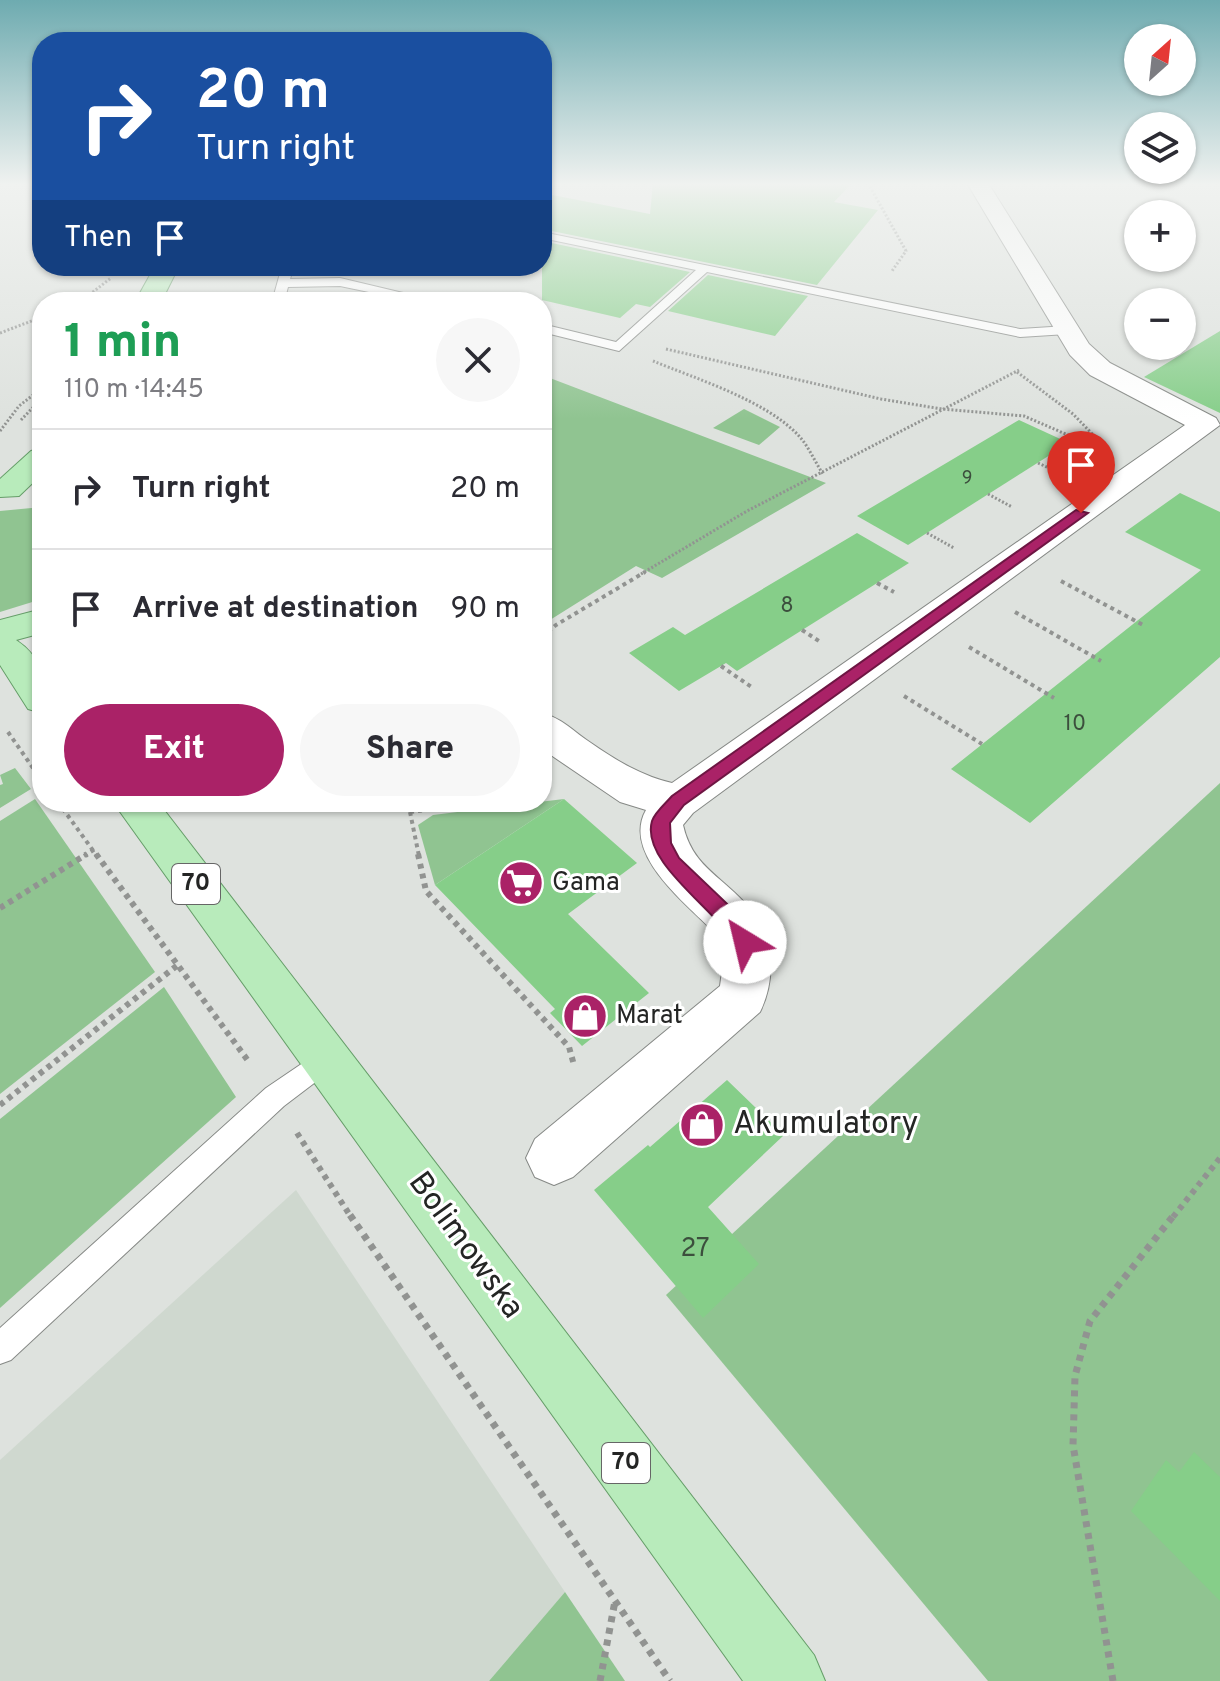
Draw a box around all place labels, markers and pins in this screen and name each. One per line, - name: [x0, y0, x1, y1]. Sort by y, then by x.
- pin: [1047, 431, 1115, 513]
- supermarket icon: Gama: [497, 859, 545, 907]
- place label: Gama: [552, 867, 620, 900]
- shop icon: Marat: [561, 992, 609, 1040]
- place label: Marat: [616, 1000, 683, 1033]
- shop icon: Akumulatory: [678, 1101, 726, 1149]
- place label: Akumulatory: [733, 1105, 918, 1145]

